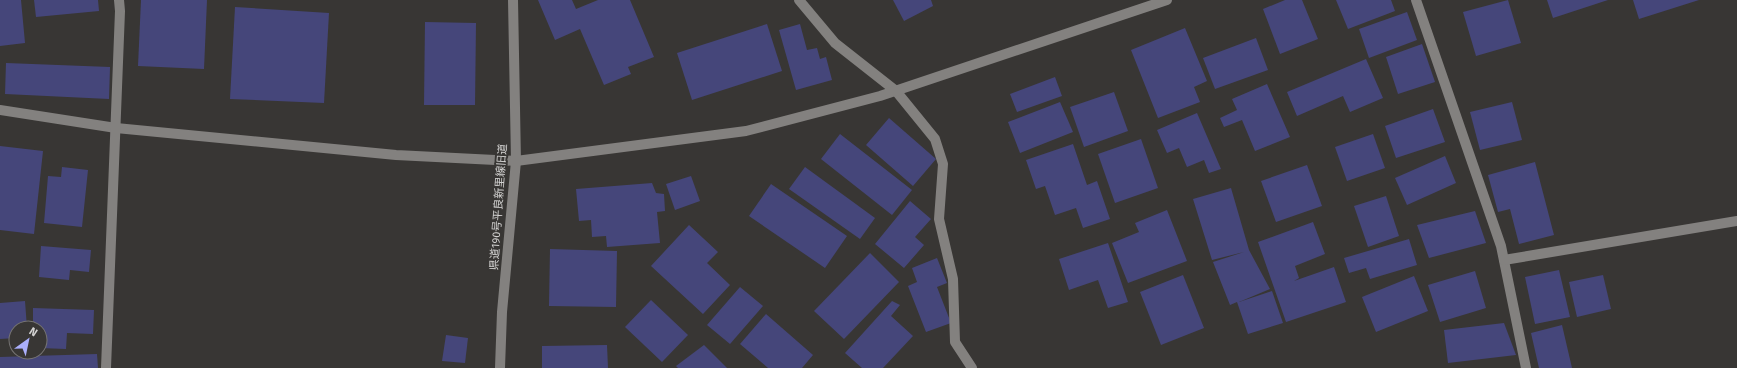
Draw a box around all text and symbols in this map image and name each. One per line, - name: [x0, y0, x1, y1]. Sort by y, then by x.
- street label: 県道190号平良新里線旧道: [488, 143, 509, 271]
- north arrow: [8, 320, 48, 360]
- text: N: [27, 325, 40, 339]

